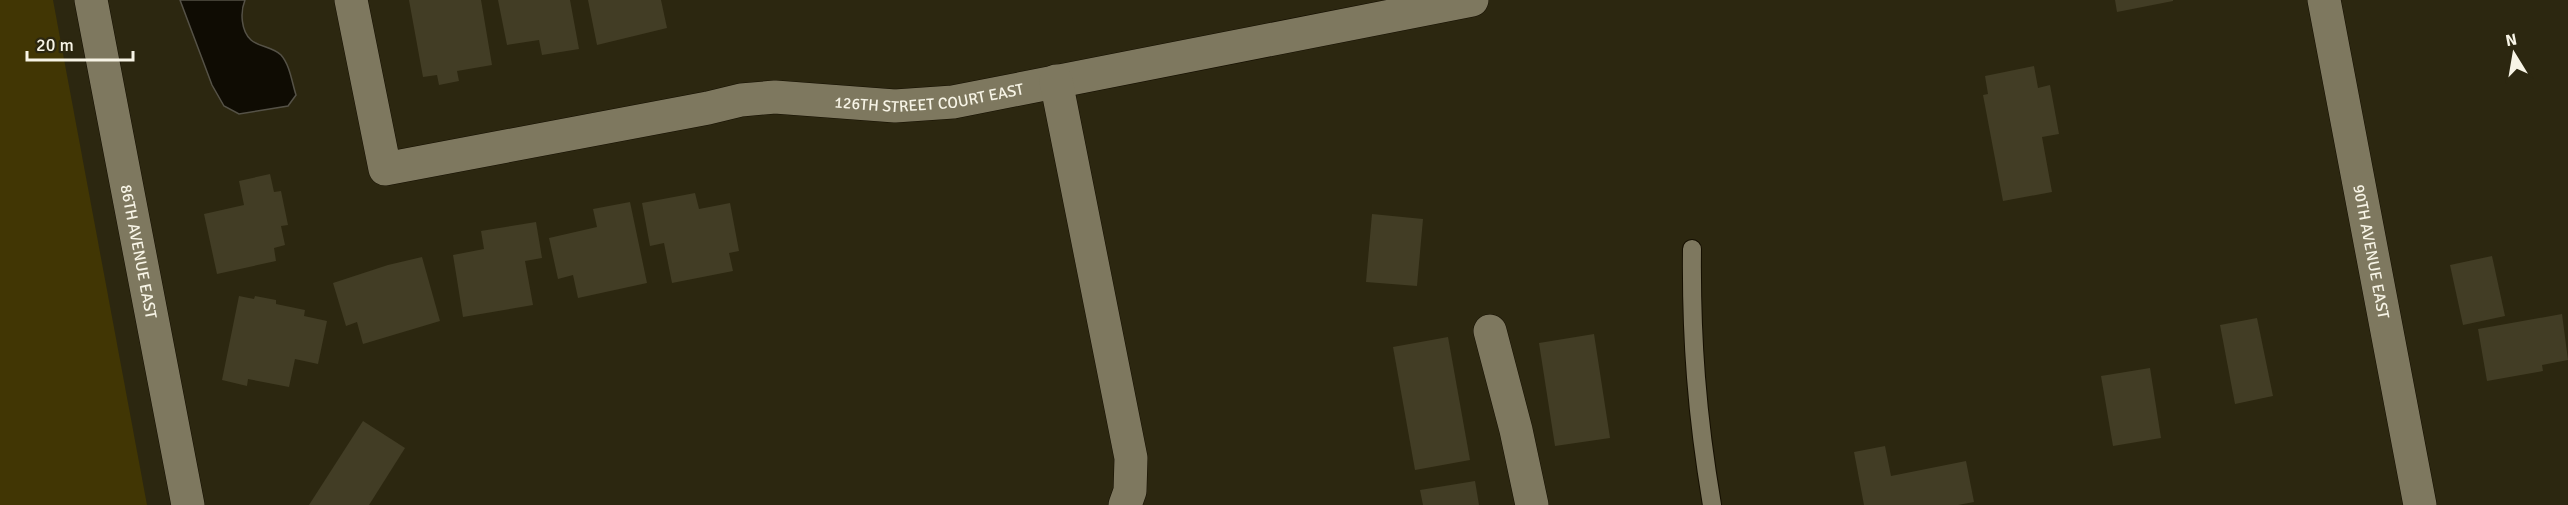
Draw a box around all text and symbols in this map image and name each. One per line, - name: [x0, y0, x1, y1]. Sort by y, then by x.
- scale bar: [27, 24, 134, 62]
- north arrow: [2484, 24, 2544, 84]
- text: N: [2504, 29, 2519, 51]
- text: 20 m: [36, 34, 74, 56]
- street label: 126TH STREET COURT EAST: [834, 79, 1025, 117]
- street label: 86TH AVENUE EAST: [116, 183, 161, 320]
- street label: 90TH AVENUE EAST: [2348, 183, 2393, 321]

